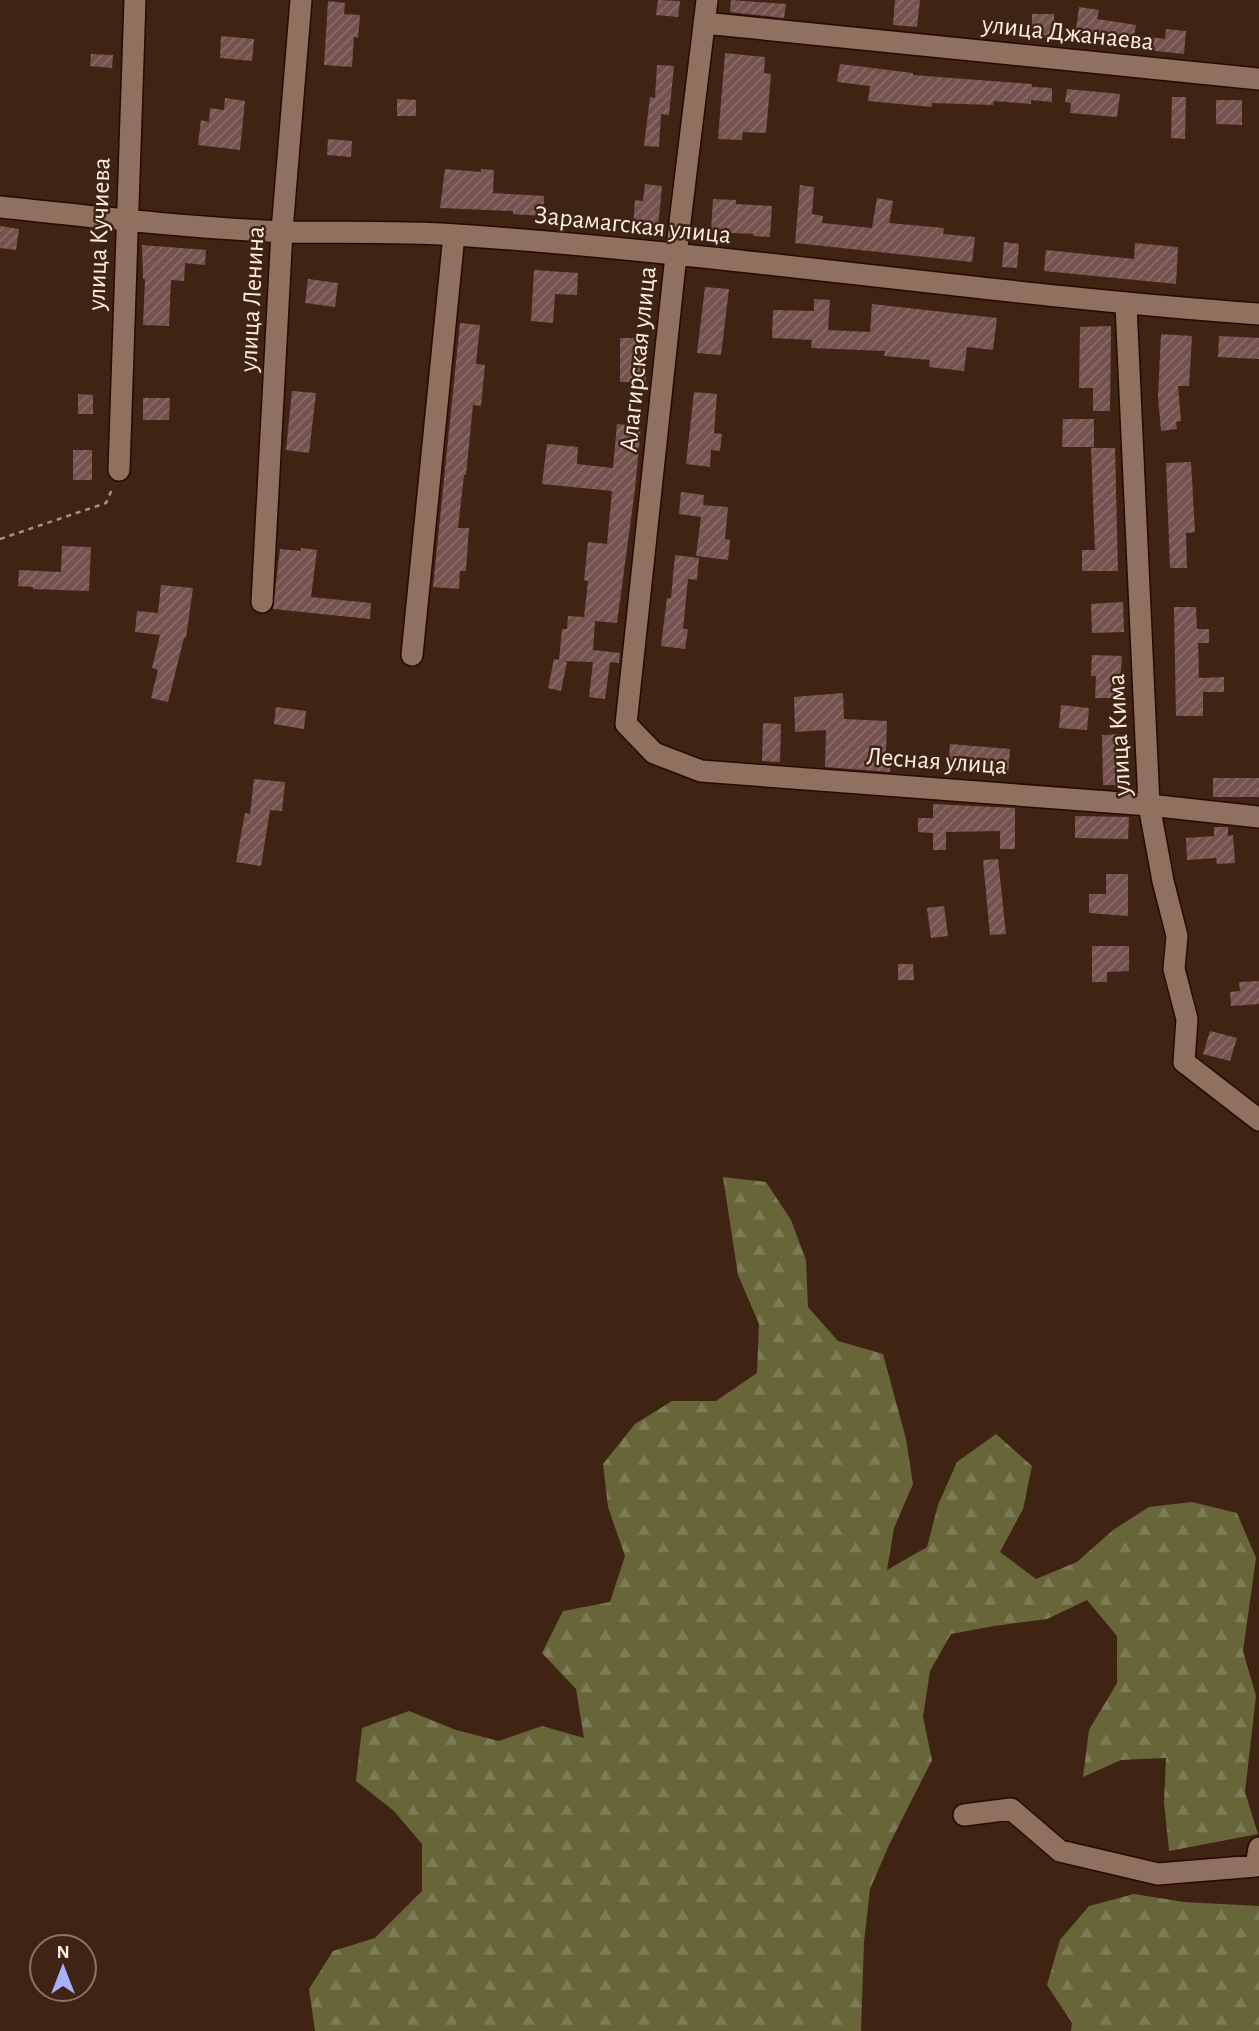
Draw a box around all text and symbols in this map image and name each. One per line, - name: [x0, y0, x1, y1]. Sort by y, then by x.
- street label: улица Джанаева: [980, 11, 1155, 55]
- street label: улица Кучиева: [83, 157, 115, 312]
- street label: Зарамагская улица: [533, 202, 733, 248]
- street label: улица Ленина: [235, 225, 269, 374]
- street label: Алагирская улица: [615, 265, 661, 453]
- street label: улица Кима: [1103, 673, 1135, 798]
- street label: Лесная улица: [866, 743, 1008, 779]
- north arrow: [28, 1933, 98, 2003]
- text: N: [56, 1943, 70, 1962]

